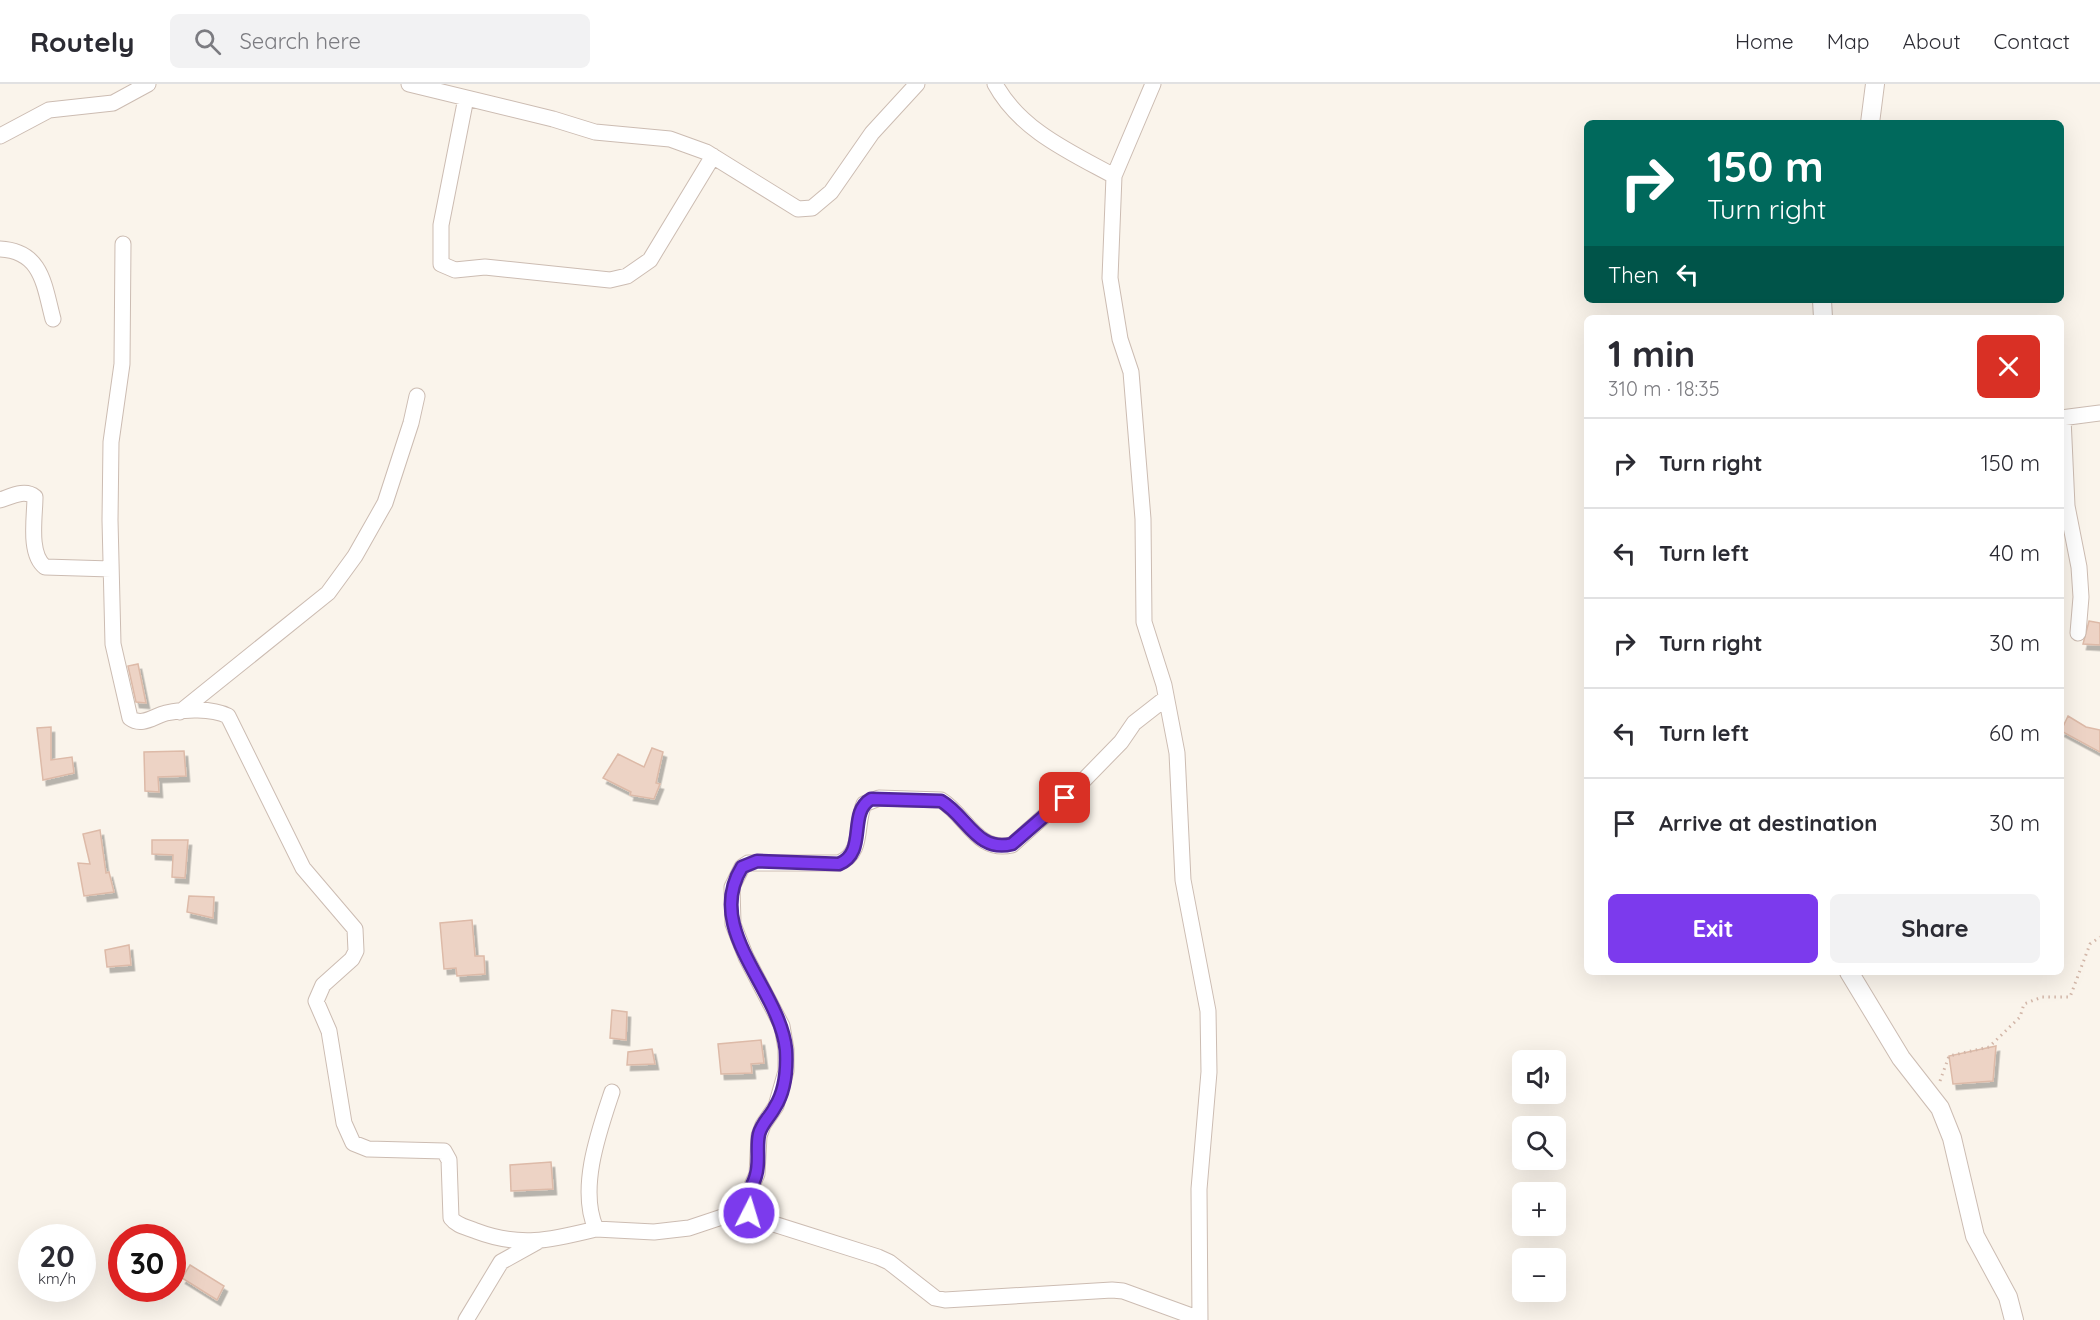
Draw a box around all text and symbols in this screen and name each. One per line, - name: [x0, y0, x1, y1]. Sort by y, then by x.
- search box: [170, 14, 590, 68]
- text: Routely: [30, 24, 134, 59]
- icon: search: [191, 25, 224, 58]
- text: Search here: [239, 27, 361, 55]
- text: Home: [1735, 28, 1794, 54]
- text: Map: [1827, 28, 1870, 54]
- text: About: [1903, 28, 1961, 54]
- text: Contact: [1994, 28, 2070, 54]
- text: 150 m: [1707, 140, 1824, 193]
- icon: right: [1608, 144, 1686, 222]
- text: Turn right: [1707, 192, 1826, 226]
- icon: left: [1671, 258, 1704, 291]
- text: Then: [1608, 261, 1659, 289]
- text: 1 min: [1608, 331, 1695, 376]
- button: close: [1977, 335, 2040, 398]
- text: 310 m · 18:35: [1608, 376, 1720, 401]
- icon: right: [1608, 447, 1641, 480]
- text: Turn right: [1659, 449, 1763, 477]
- text: 150 m: [1981, 449, 2040, 477]
- icon: left: [1608, 537, 1641, 570]
- text: Turn left: [1659, 539, 1749, 567]
- text: 40 m: [1989, 539, 2040, 567]
- icon: right: [1608, 627, 1641, 660]
- text: Turn right: [1659, 629, 1763, 657]
- text: 30 m: [1989, 629, 2040, 657]
- icon: left: [1608, 717, 1641, 750]
- text: Turn left: [1659, 719, 1749, 747]
- text: 60 m: [1989, 719, 2040, 747]
- pin: [1039, 772, 1090, 823]
- icon: arrive: [1048, 781, 1081, 814]
- icon: arrive: [1608, 807, 1641, 840]
- text: Arrive at destination: [1659, 809, 1877, 837]
- text: 30 m: [1989, 809, 2040, 837]
- button: Exit: [1608, 894, 1818, 963]
- button: Share: [1830, 894, 2040, 963]
- map controls: [1512, 1050, 1566, 1302]
- button: sound: [1512, 1050, 1566, 1104]
- button: search: [1512, 1116, 1566, 1170]
- position arrow: [717, 1181, 781, 1245]
- button: +: [1512, 1182, 1566, 1236]
- speed limit sign: 30: [108, 1224, 186, 1302]
- text: 20: [39, 1237, 75, 1275]
- button: −: [1512, 1248, 1566, 1302]
- text: km/h: [38, 1269, 76, 1288]

